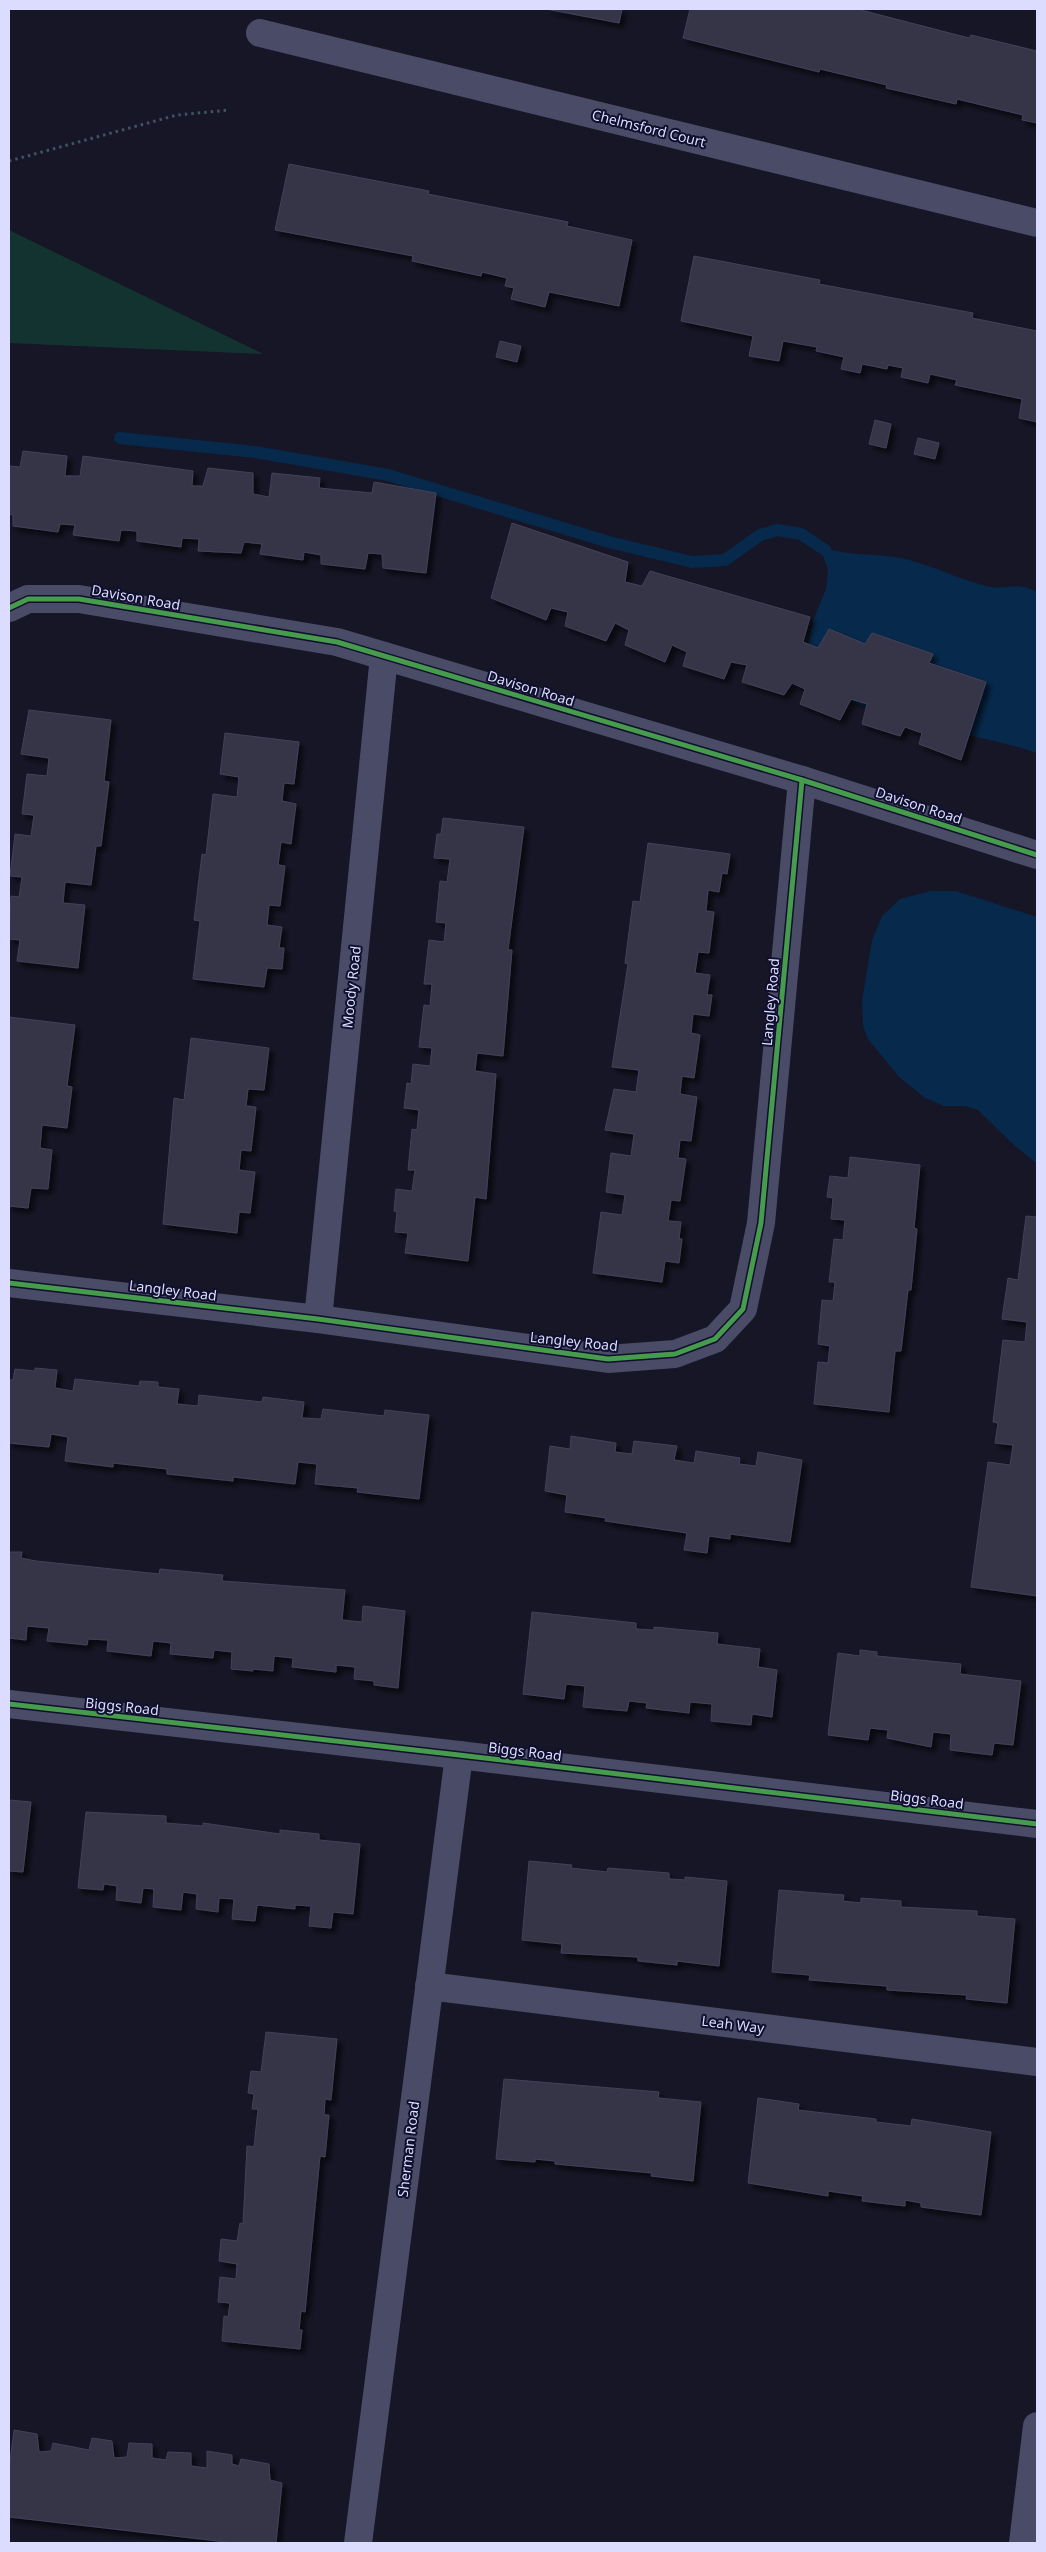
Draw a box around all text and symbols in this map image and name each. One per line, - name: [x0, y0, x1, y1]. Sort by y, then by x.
- street label: Chelmsford Court: [590, 105, 708, 151]
- street label: Davison Road: [90, 580, 182, 614]
- street label: Davison Road: [485, 666, 577, 710]
- street label: Davison Road: [873, 782, 965, 828]
- street label: Moody Road: [337, 945, 365, 1029]
- street label: Langley Road: [757, 957, 783, 1047]
- street label: Langley Road: [128, 1275, 218, 1305]
- street label: Langley Road: [529, 1327, 619, 1355]
- street label: Biggs Road: [84, 1693, 160, 1719]
- street label: Biggs Road: [487, 1737, 563, 1765]
- street label: Biggs Road: [889, 1785, 965, 1813]
- street label: Leah Way: [701, 2011, 766, 2037]
- street label: Sherman Road: [393, 2100, 423, 2198]

